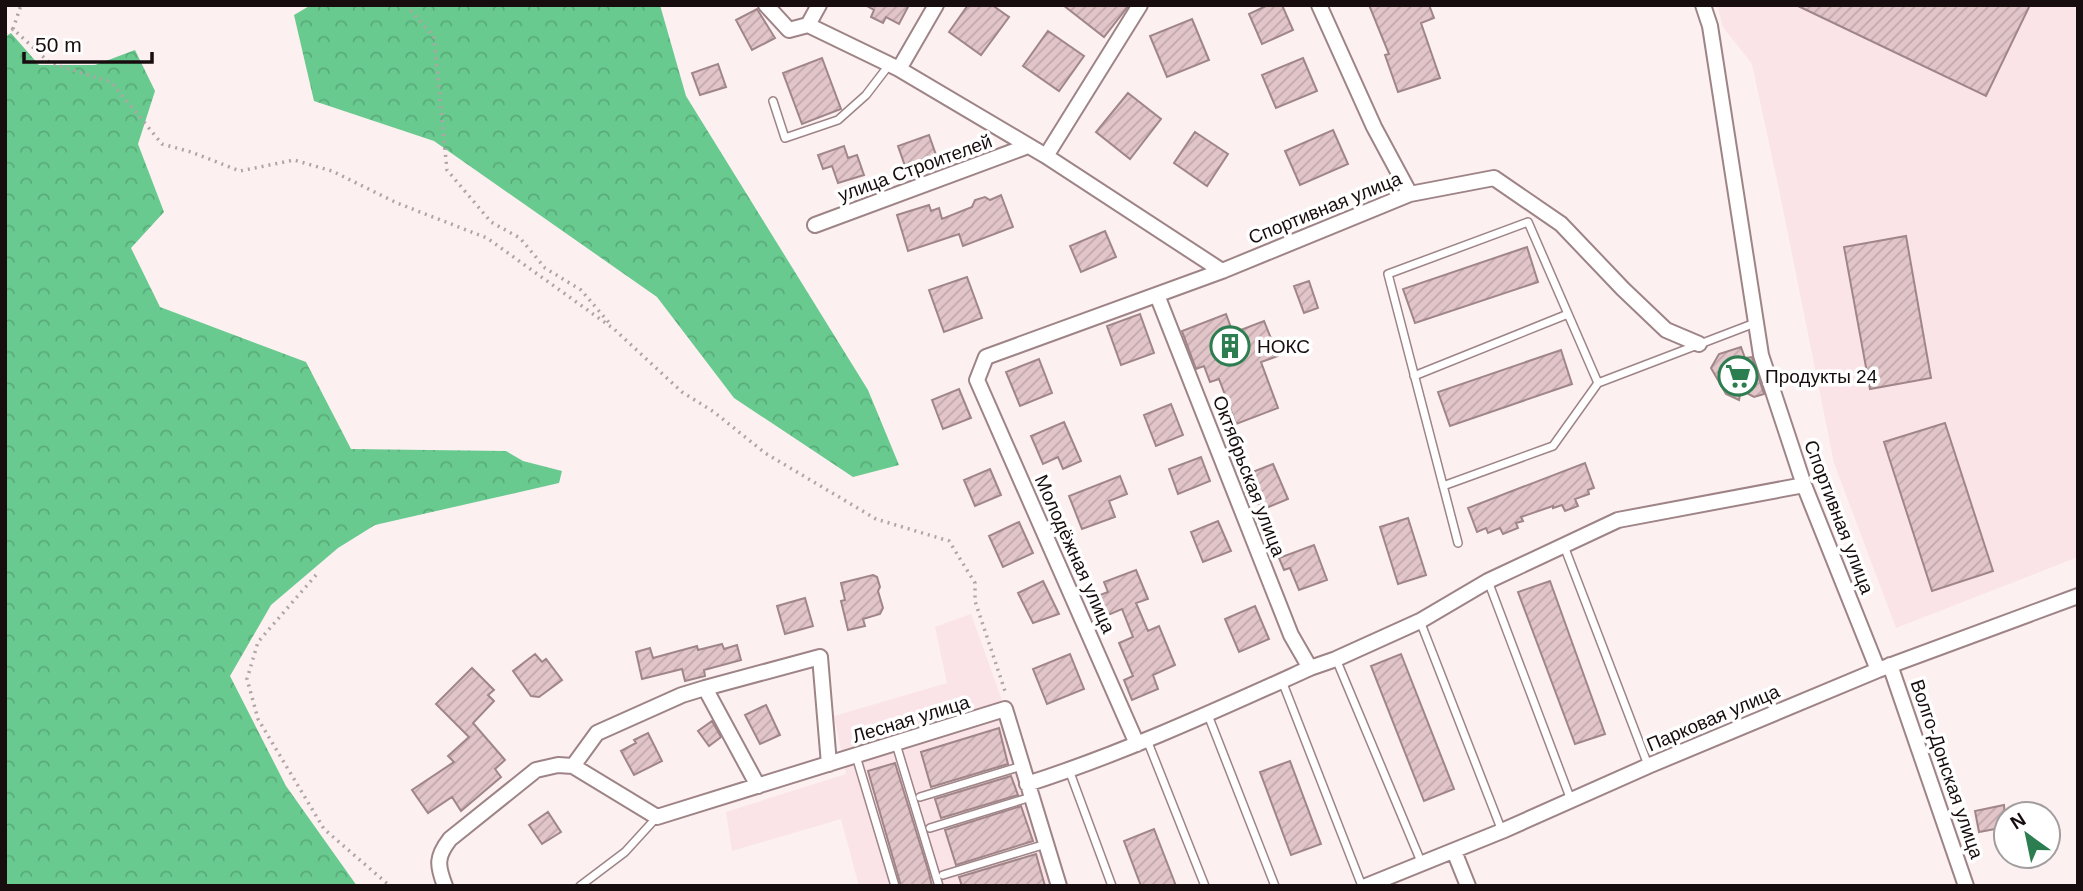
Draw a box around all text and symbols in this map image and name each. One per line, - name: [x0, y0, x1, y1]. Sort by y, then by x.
- scale bar: [24, 21, 152, 65]
- text: 50 m: [35, 33, 82, 56]
- street label: улица Строителей: [835, 130, 995, 206]
- street label: Спортивная улица: [1246, 168, 1405, 248]
- building icon: НОКС: [1209, 325, 1251, 367]
- place label: НОКС: [1257, 336, 1310, 357]
- supermarket icon: Продукты 24: [1717, 355, 1759, 397]
- place label: Продукты 24: [1765, 366, 1878, 387]
- street label: Октябрьская улица: [1209, 393, 1289, 560]
- street label: Спортивная улица: [1800, 437, 1878, 597]
- street label: Молодёжная улица: [1031, 472, 1120, 637]
- street label: Волго-Донская улица: [1906, 677, 1988, 862]
- street label: Парковая улица: [1643, 680, 1783, 755]
- street label: Лесная улица: [850, 691, 973, 747]
- north arrow: [1992, 800, 2062, 870]
- text: N: [2007, 809, 2029, 834]

